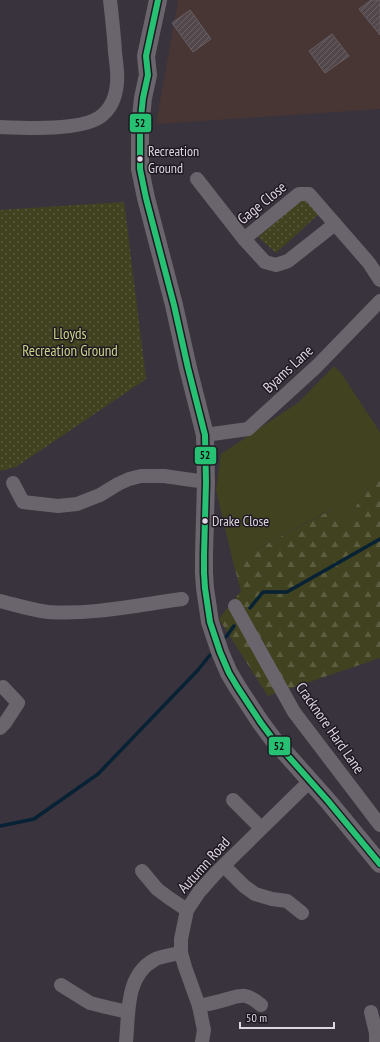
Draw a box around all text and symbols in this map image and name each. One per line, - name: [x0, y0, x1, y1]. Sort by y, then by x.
- line badge: 52: [129, 113, 152, 133]
- text: 52: [135, 116, 145, 130]
- place label: Recreation Ground: [148, 142, 199, 177]
- marker: Recreation Ground: [135, 154, 145, 164]
- street label: Gage Close: [233, 177, 290, 228]
- park label: Lloyds Recreation Ground: [22, 324, 118, 360]
- street label: Byams Lane: [259, 341, 317, 397]
- line badge: 52: [194, 446, 217, 465]
- text: 52: [200, 448, 210, 462]
- place label: Drake Close: [212, 512, 269, 530]
- marker: Drake Close: [200, 516, 210, 526]
- street label: Cracknore Hard Lane: [292, 678, 369, 777]
- line badge: 52: [268, 736, 291, 756]
- text: 52: [274, 739, 284, 753]
- street label: Autumn Road: [173, 833, 234, 897]
- scale bar: [240, 1004, 334, 1030]
- text: 50 m: [246, 1010, 267, 1025]

